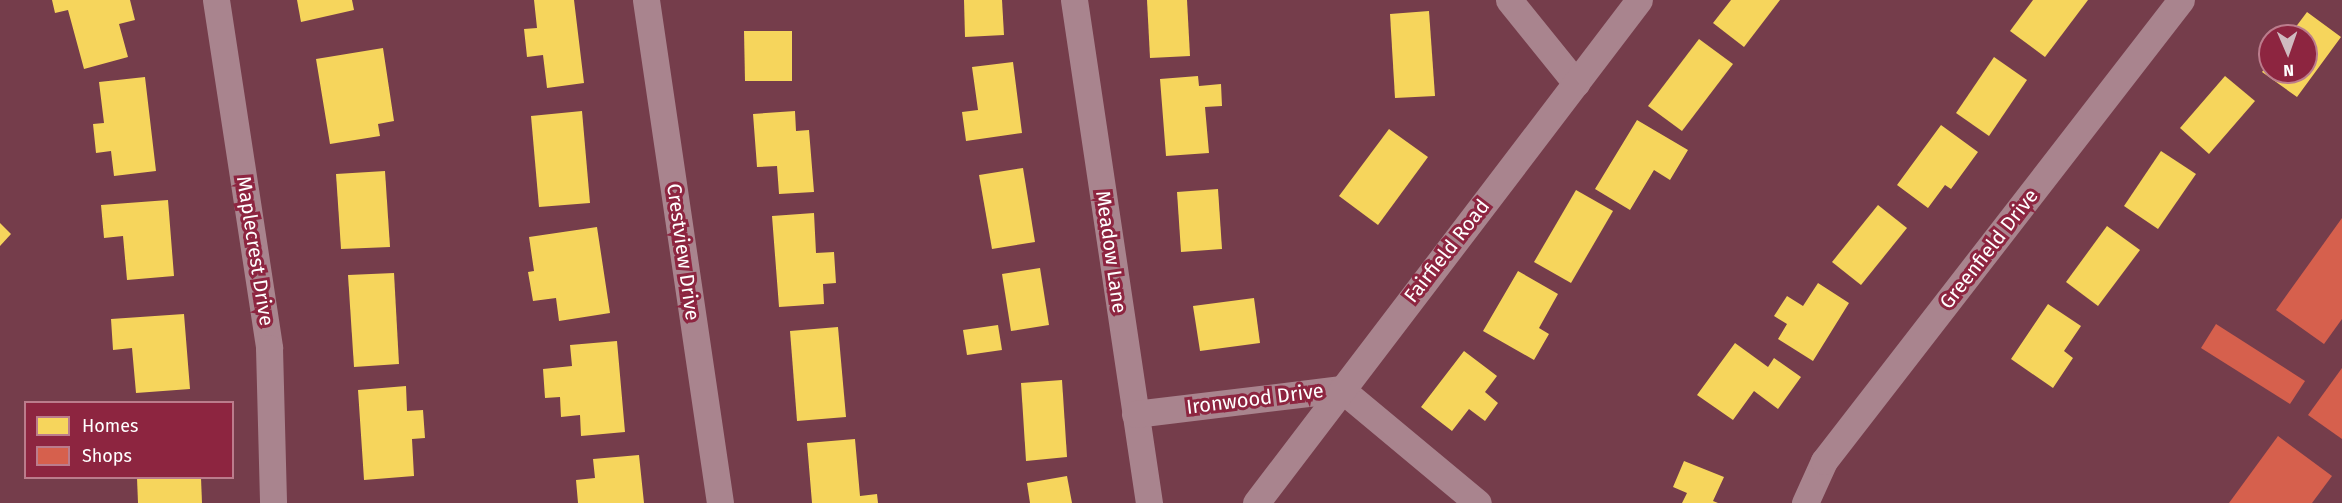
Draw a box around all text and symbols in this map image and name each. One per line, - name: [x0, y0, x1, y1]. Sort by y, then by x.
- north arrow: [2258, 24, 2318, 84]
- text: N: [2283, 61, 2294, 80]
- street label: Maplecrest Drive: [231, 174, 279, 328]
- street label: Crestview Drive: [661, 182, 705, 322]
- street label: Greenfield Drive: [1935, 184, 2043, 314]
- street label: Meadow Lane: [1091, 189, 1131, 315]
- street label: Fairfield Road: [1399, 195, 1495, 307]
- street label: Ironwood Drive: [1185, 379, 1325, 419]
- legend: [24, 401, 234, 479]
- text: Homes: [82, 415, 138, 437]
- text: Shops: [82, 445, 132, 467]

